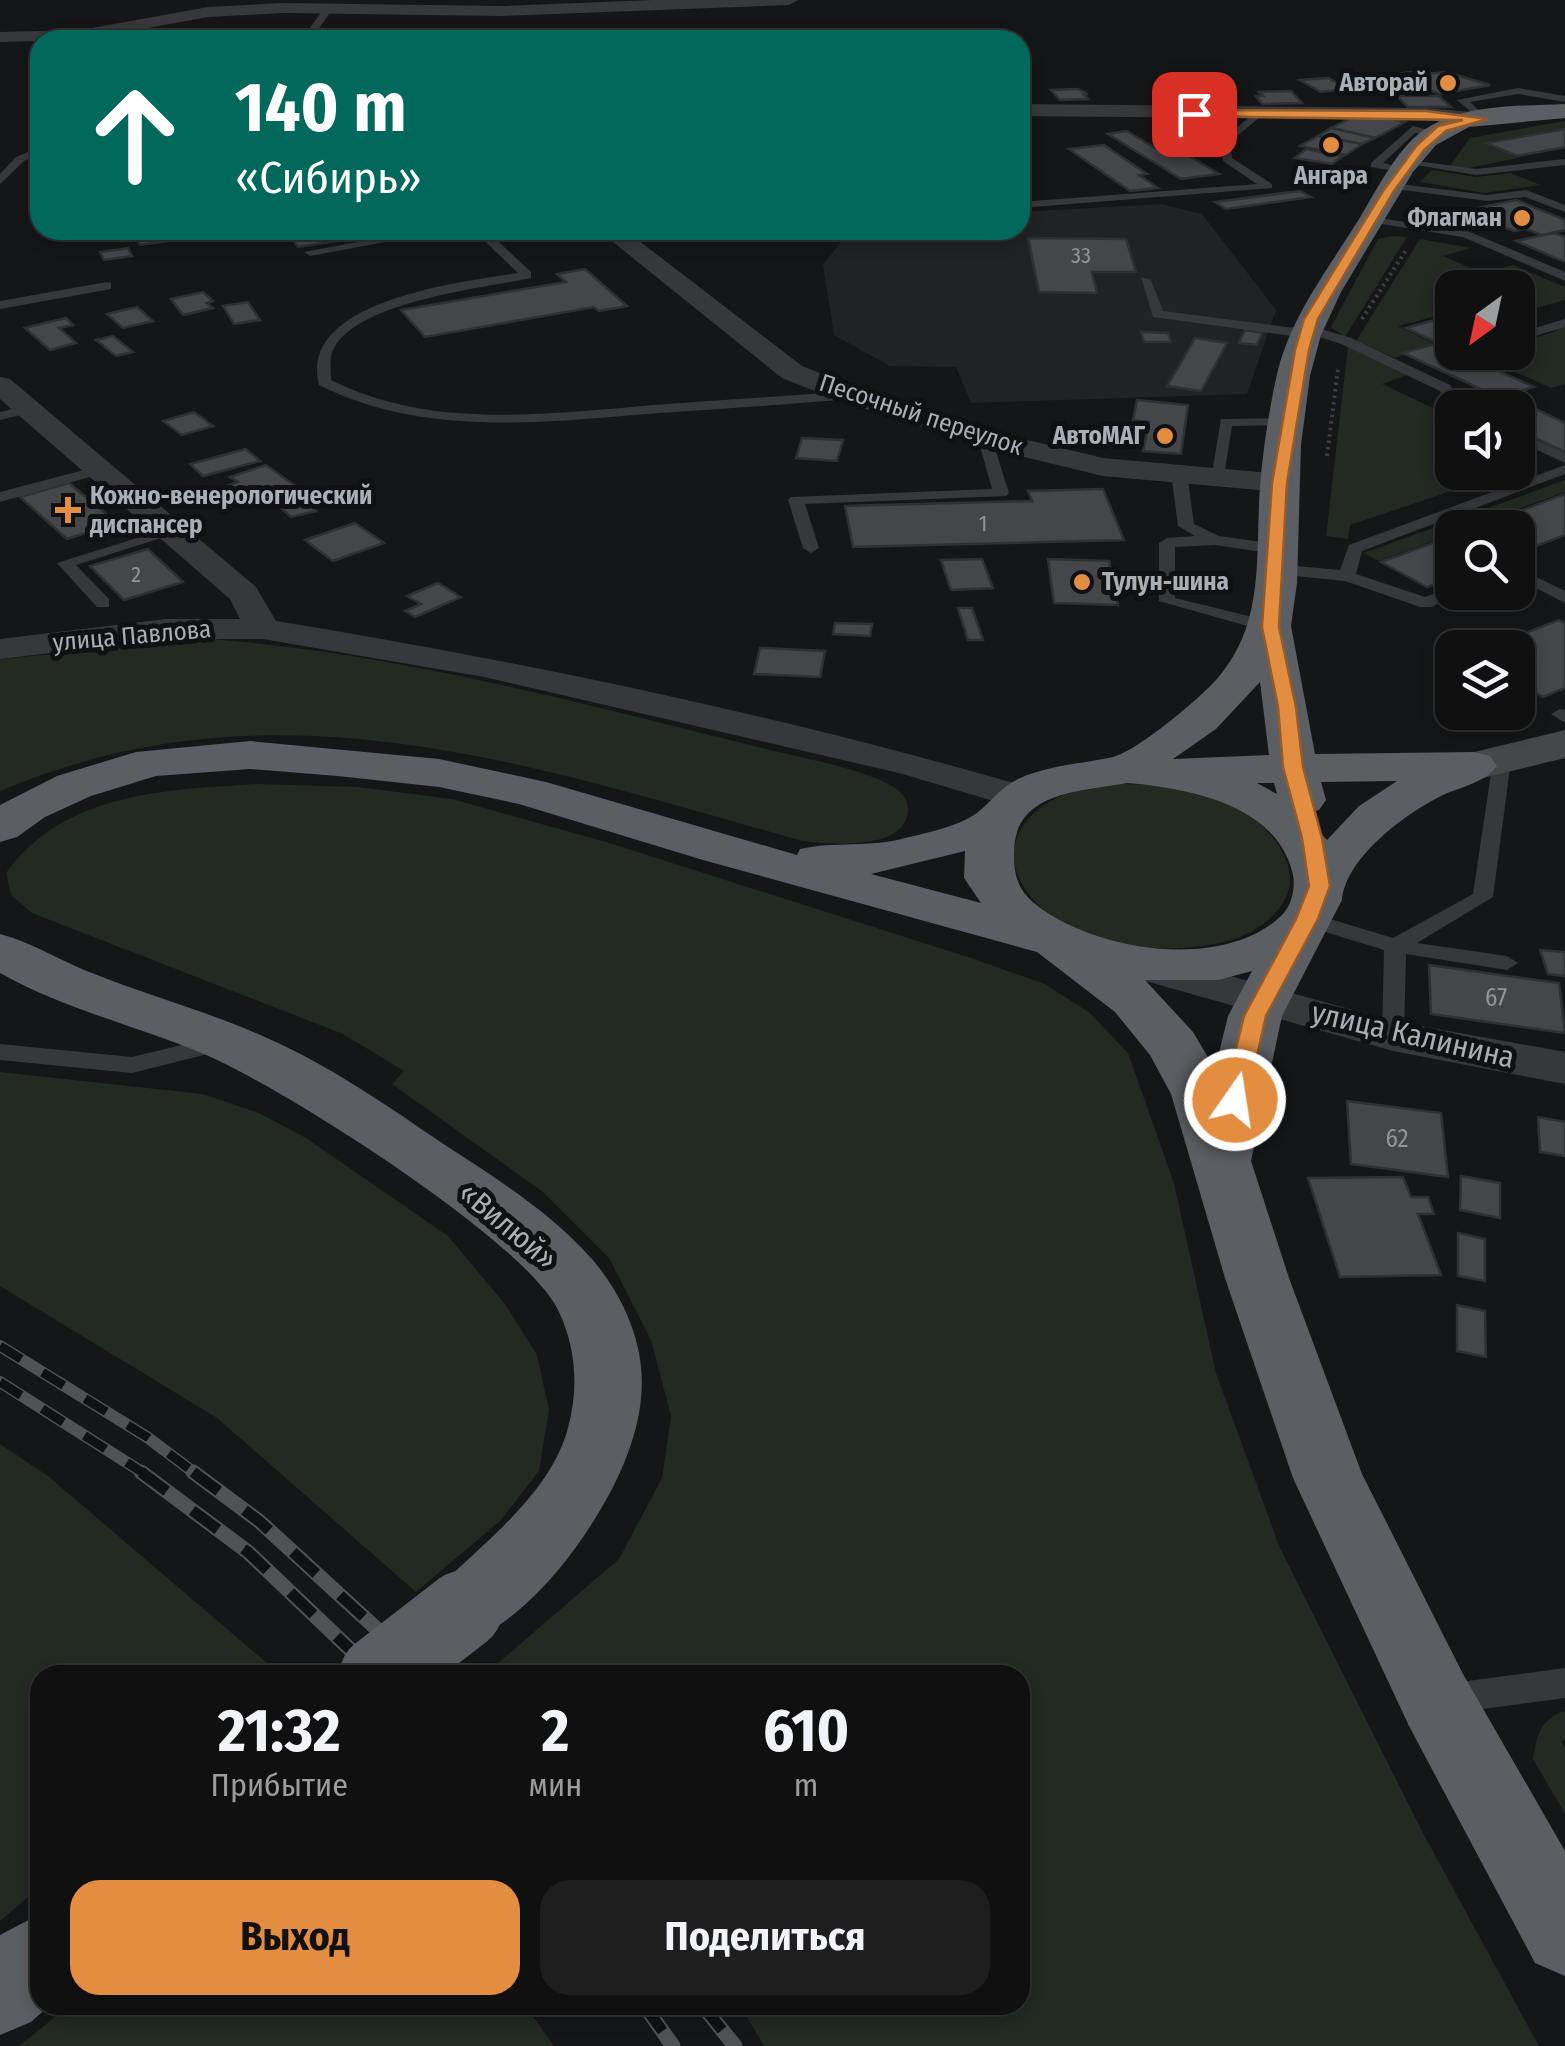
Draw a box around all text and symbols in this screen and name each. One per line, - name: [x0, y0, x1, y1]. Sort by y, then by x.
- text: 140 m: [235, 66, 407, 150]
- place label: Авторай: [1339, 68, 1428, 98]
- icon: ahead: [70, 70, 200, 200]
- pin: [1152, 72, 1237, 157]
- marker: Авторай: [1437, 72, 1459, 94]
- icon: arrive: [1167, 87, 1222, 142]
- marker: Ангара: [1320, 134, 1342, 156]
- text: «Сибирь»: [235, 151, 422, 205]
- place label: Ангара: [1293, 161, 1368, 191]
- place label: Флагман: [1407, 203, 1502, 233]
- marker: Флагман: [1511, 207, 1533, 229]
- house number: 33: [1071, 242, 1091, 269]
- north arrow: [1435, 270, 1535, 370]
- map controls: [1435, 270, 1535, 730]
- street label: Песочный переулок: [815, 368, 1027, 462]
- button: sound: [1435, 390, 1535, 490]
- place label: АвтоМАГ: [1052, 421, 1145, 451]
- marker: АвтоМАГ: [1154, 425, 1176, 447]
- place label: Кожно-венерологический диспансер: [89, 481, 372, 540]
- marker: Кожно-венерологический диспансер: [55, 497, 81, 523]
- house number: 1: [979, 510, 987, 537]
- button: search: [1435, 510, 1535, 610]
- house number: 2: [131, 561, 141, 588]
- place label: Тулун-шина: [1102, 567, 1229, 597]
- marker: Тулун-шина: [1071, 571, 1093, 593]
- street label: улица Павлова: [52, 614, 212, 658]
- button: layers: [1435, 630, 1535, 730]
- house number: 67: [1485, 983, 1507, 1013]
- street label: улица Калинина: [1308, 994, 1518, 1076]
- position arrow: [1183, 1048, 1287, 1152]
- house number: 62: [1385, 1124, 1409, 1154]
- street label: «Вилюй»: [451, 1174, 565, 1278]
- text: 21:32: [218, 1695, 341, 1767]
- text: 2: [542, 1695, 569, 1767]
- text: 610: [763, 1695, 849, 1767]
- text: Прибытие: [211, 1766, 348, 1804]
- text: мин: [529, 1766, 582, 1804]
- text: m: [794, 1766, 818, 1804]
- button: Выход: [70, 1880, 520, 1995]
- button: Поделиться: [540, 1880, 990, 1995]

